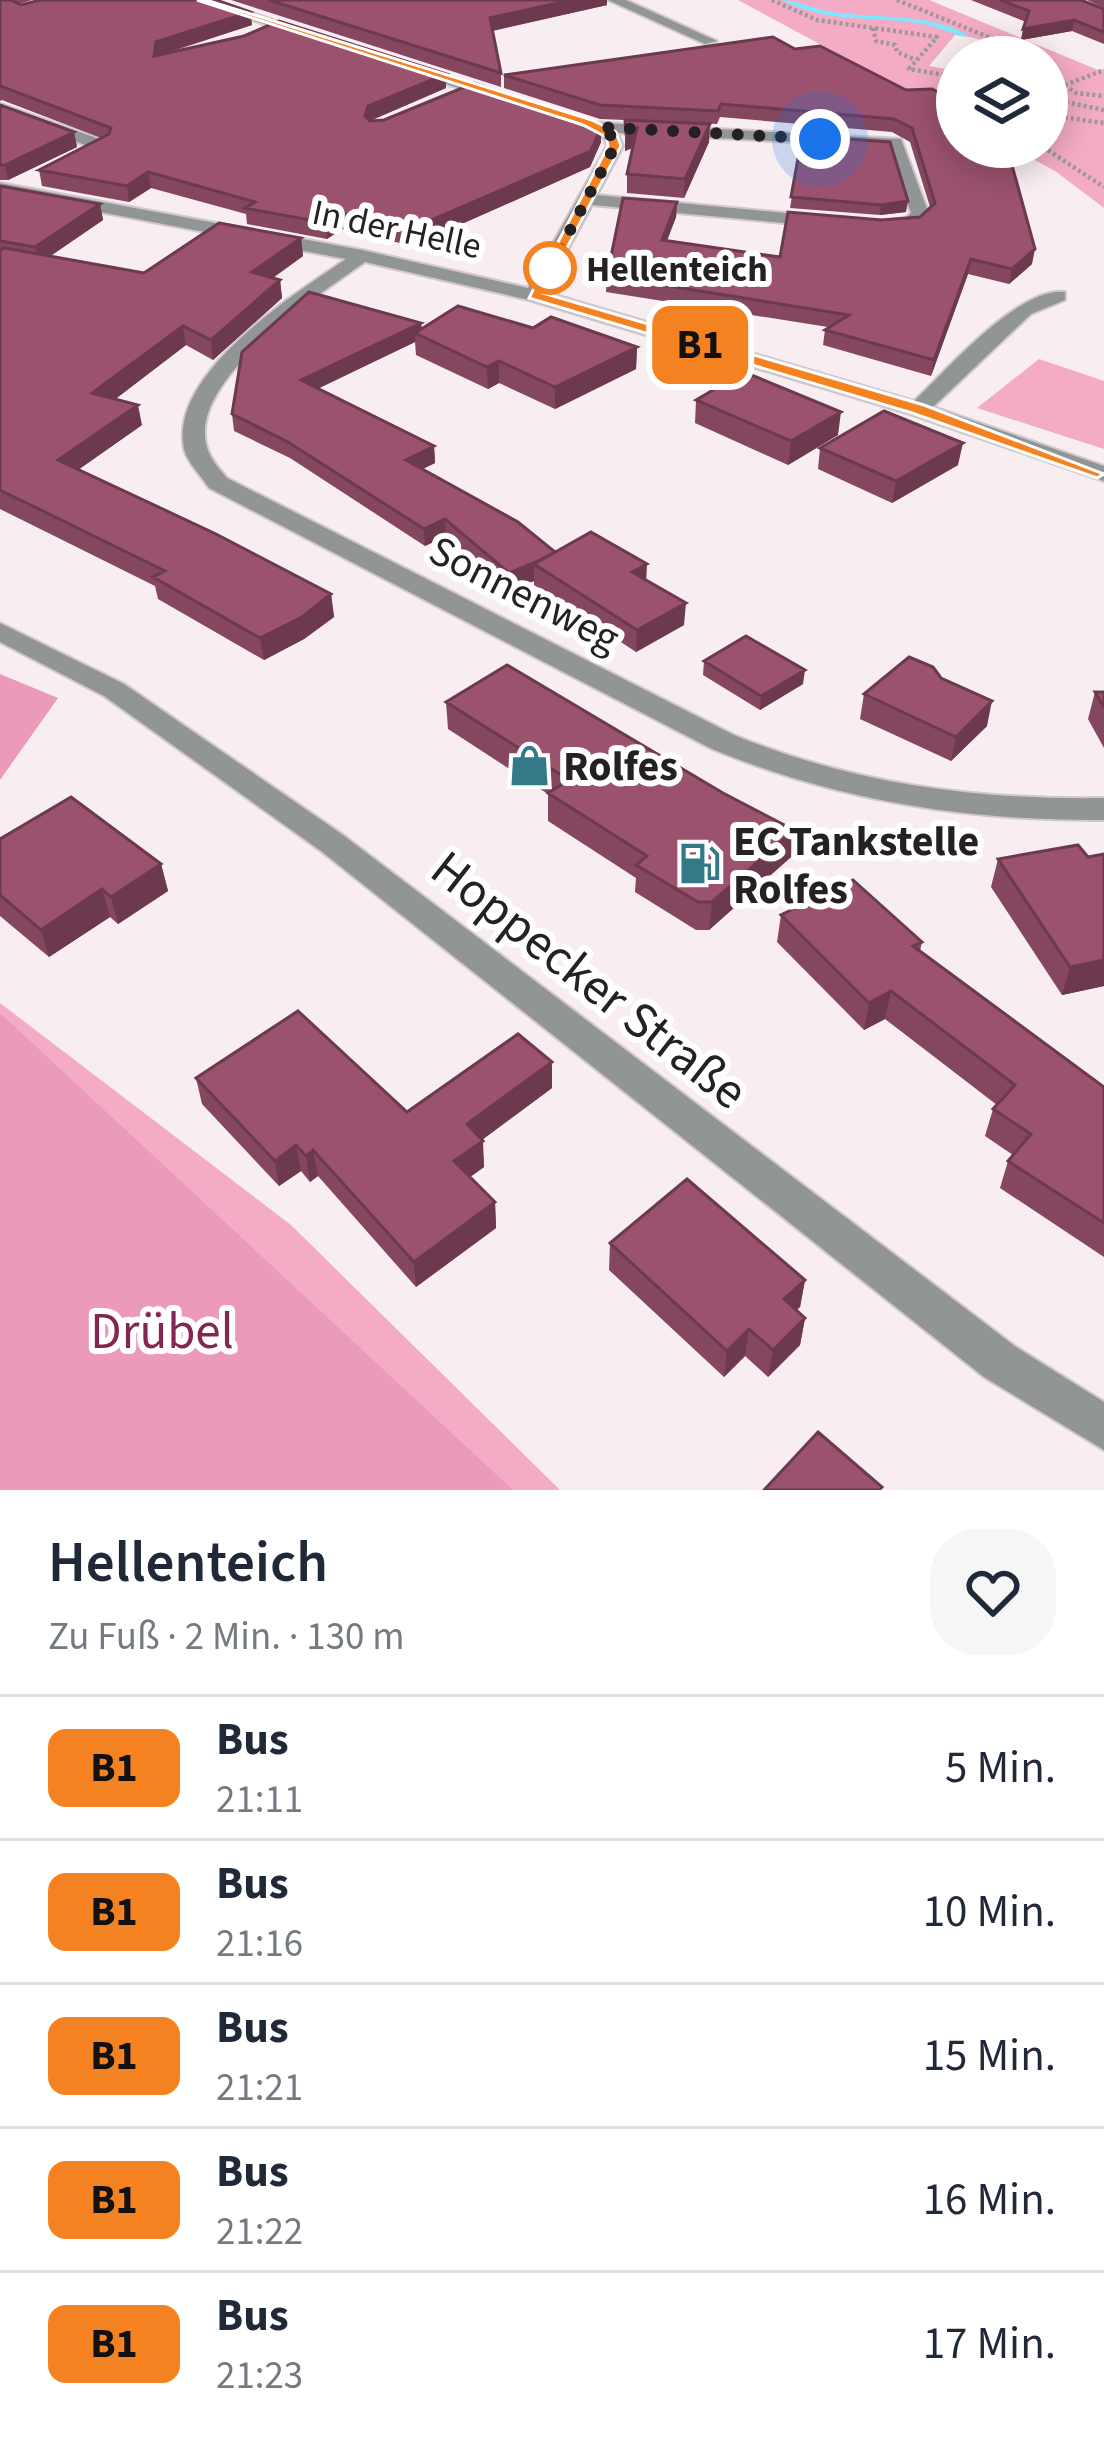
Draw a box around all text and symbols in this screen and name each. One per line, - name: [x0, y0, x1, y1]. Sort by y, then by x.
- map controls: [936, 36, 1068, 168]
- button: layers: [936, 36, 1068, 168]
- your location: [790, 109, 850, 169]
- street label: In der Helle: [308, 187, 486, 272]
- marker: Hellenteich: [525, 243, 575, 293]
- place label: Hellenteich: [586, 244, 768, 295]
- line badge: B1: [646, 306, 754, 384]
- text: B1: [676, 315, 724, 375]
- street label: Sonnenweg: [418, 521, 630, 668]
- place label: Rolfes: [563, 737, 678, 797]
- shop icon: Rolfes: [506, 742, 552, 788]
- place label: EC Tankstelle Rolfes: [733, 812, 979, 920]
- street label: Hoppecker Straße: [415, 834, 762, 1127]
- fuel station icon: EC Tankstelle Rolfes: [676, 841, 722, 887]
- park label: Drübel: [90, 1296, 234, 1368]
- text: Hellenteich: [48, 1523, 328, 1604]
- button: heart: [930, 1529, 1056, 1655]
- text: Zu Fuß · 2 Min. · 130 m: [48, 1609, 405, 1665]
- text: Bus: [216, 1708, 289, 1772]
- text: 5 Min.: [945, 1736, 1056, 1800]
- text: B1: [90, 1738, 138, 1798]
- text: 21:11: [216, 1772, 303, 1828]
- text: Bus: [216, 1852, 289, 1916]
- text: 10 Min.: [923, 1880, 1056, 1944]
- text: B1: [90, 1882, 138, 1942]
- text: 21:16: [216, 1916, 303, 1972]
- text: Bus: [216, 1996, 289, 2060]
- text: 15 Min.: [923, 2024, 1056, 2088]
- text: B1: [90, 2026, 138, 2086]
- text: 21:21: [216, 2060, 303, 2116]
- text: Bus: [216, 2140, 289, 2204]
- text: 16 Min.: [923, 2168, 1056, 2232]
- text: B1: [90, 2170, 138, 2230]
- text: 21:22: [216, 2204, 303, 2260]
- text: Bus: [216, 2284, 289, 2348]
- text: 17 Min.: [923, 2312, 1056, 2376]
- text: B1: [90, 2314, 138, 2374]
- text: 21:23: [216, 2348, 303, 2404]

